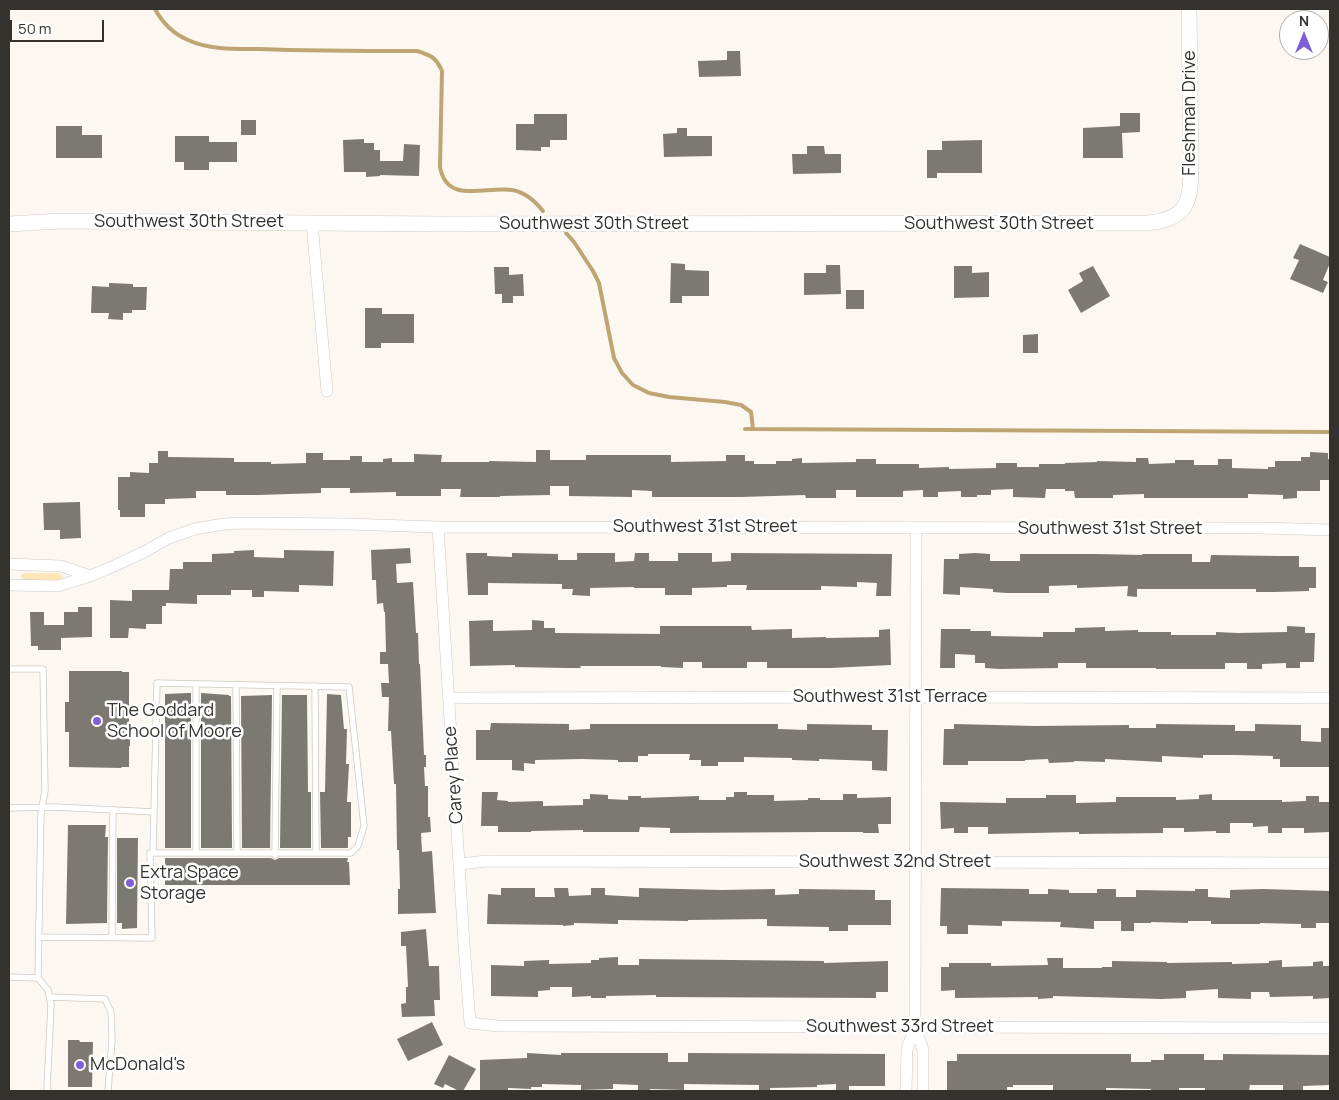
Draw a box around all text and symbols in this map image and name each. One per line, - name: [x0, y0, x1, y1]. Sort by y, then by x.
- scale bar: [12, 10, 106, 42]
- north arrow: [1279, 10, 1329, 60]
- text: N: [1299, 11, 1309, 30]
- text: 50 m: [18, 18, 52, 39]
- street label: Fleshman Drive: [1179, 50, 1201, 176]
- street label: Southwest 30th Street: [94, 211, 284, 233]
- street label: Southwest 30th Street: [499, 213, 689, 235]
- street label: Southwest 30th Street: [904, 213, 1094, 235]
- street label: Southwest 31st Street: [613, 516, 797, 538]
- street label: Southwest 31st Street: [1018, 518, 1202, 540]
- street label: Southwest 31st Terrace: [793, 686, 987, 708]
- place label: The Goddard School of Moore: [107, 700, 242, 742]
- marker: The Goddard School of Moore: [91, 715, 103, 727]
- street label: Carey Place: [440, 725, 468, 825]
- street label: Southwest 32nd Street: [799, 851, 991, 873]
- place label: Extra Space Storage: [140, 862, 239, 904]
- marker: Extra Space Storage: [124, 877, 136, 889]
- street label: Southwest 33rd Street: [806, 1016, 994, 1038]
- place label: McDonald's: [90, 1054, 185, 1076]
- marker: McDonald's: [74, 1059, 86, 1071]

